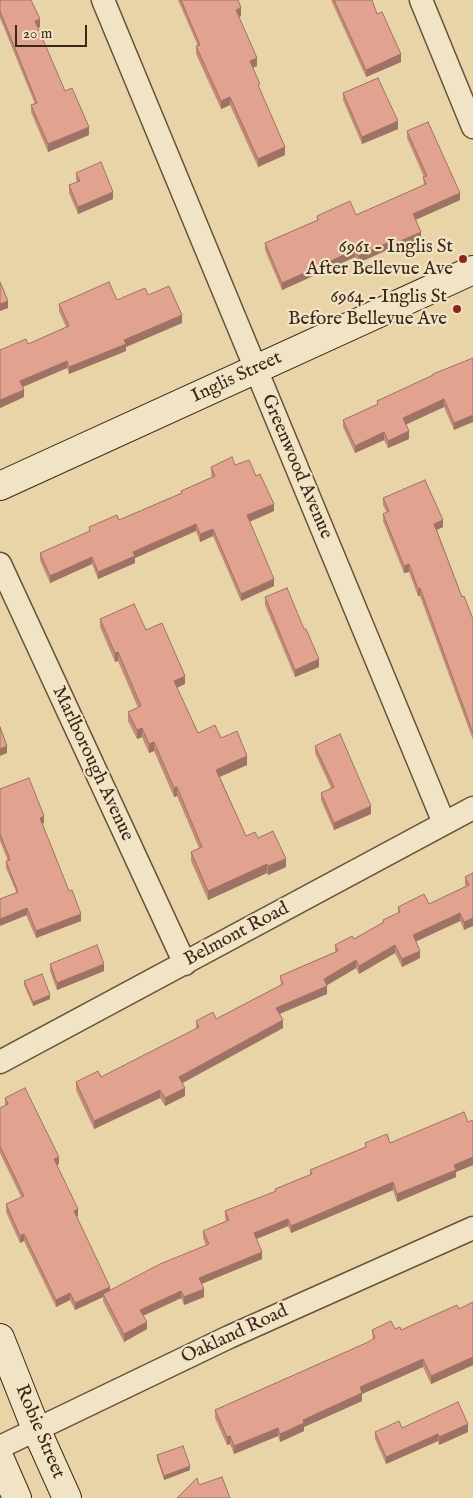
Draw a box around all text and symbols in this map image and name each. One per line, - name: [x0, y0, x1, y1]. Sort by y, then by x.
- scale bar: [18, 15, 90, 47]
- text: 20 m: [23, 24, 52, 43]
- place label: 6961 - Inglis St After Bellevue Ave: [306, 237, 453, 281]
- marker: 6961 - Inglis St After Bellevue Ave: [457, 253, 469, 265]
- place label: 6964 - Inglis St Before Bellevue Ave: [288, 287, 447, 331]
- marker: 6964 - Inglis St Before Bellevue Ave: [451, 303, 463, 315]
- street label: Inglis Street: [188, 347, 286, 409]
- street label: Greenwood Avenue: [255, 391, 337, 543]
- street label: Marlborough Avenue: [46, 683, 138, 845]
- street label: Belmont Road: [181, 898, 293, 972]
- street label: Oakland Road: [178, 1300, 292, 1370]
- street label: Robie Street: [9, 1382, 69, 1482]

